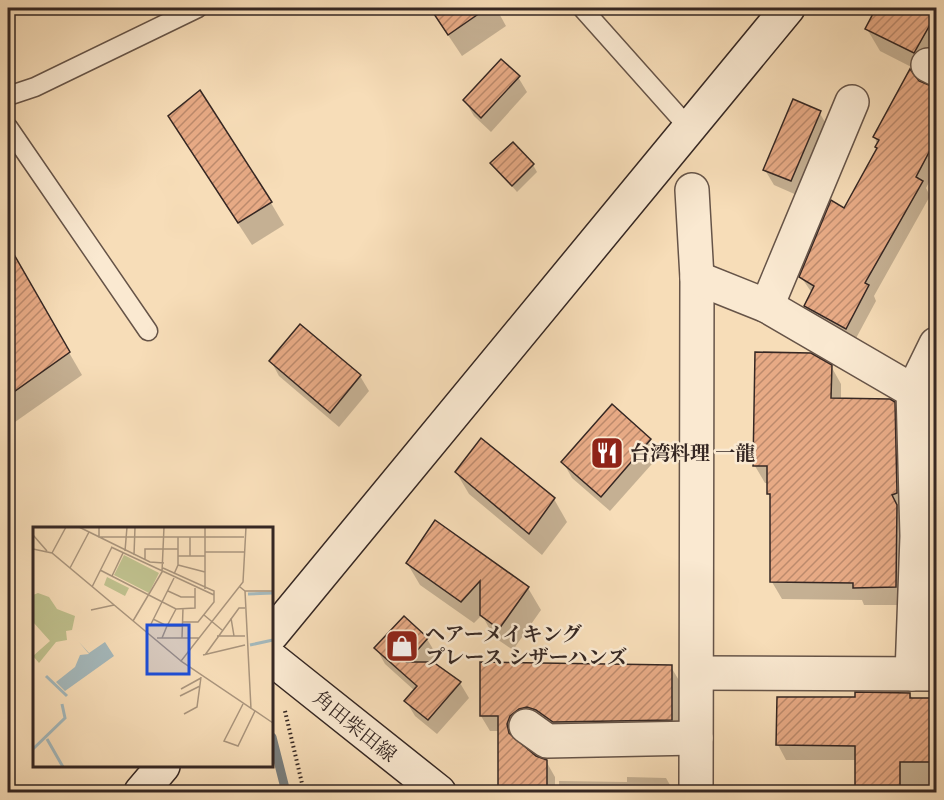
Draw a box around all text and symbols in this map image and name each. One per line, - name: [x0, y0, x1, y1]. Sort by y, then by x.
- restaurant icon: 台湾料理 一龍: [589, 435, 625, 471]
- place label: 台湾料理 一龍: [630, 440, 755, 467]
- inset map: [33, 527, 273, 767]
- place label: ヘアーメイキング プレース シザーハンズ: [425, 621, 627, 671]
- shop icon: ヘアーメイキング プレース シザーハンズ: [384, 628, 420, 664]
- street label: 角田柴田線: [307, 684, 402, 768]

